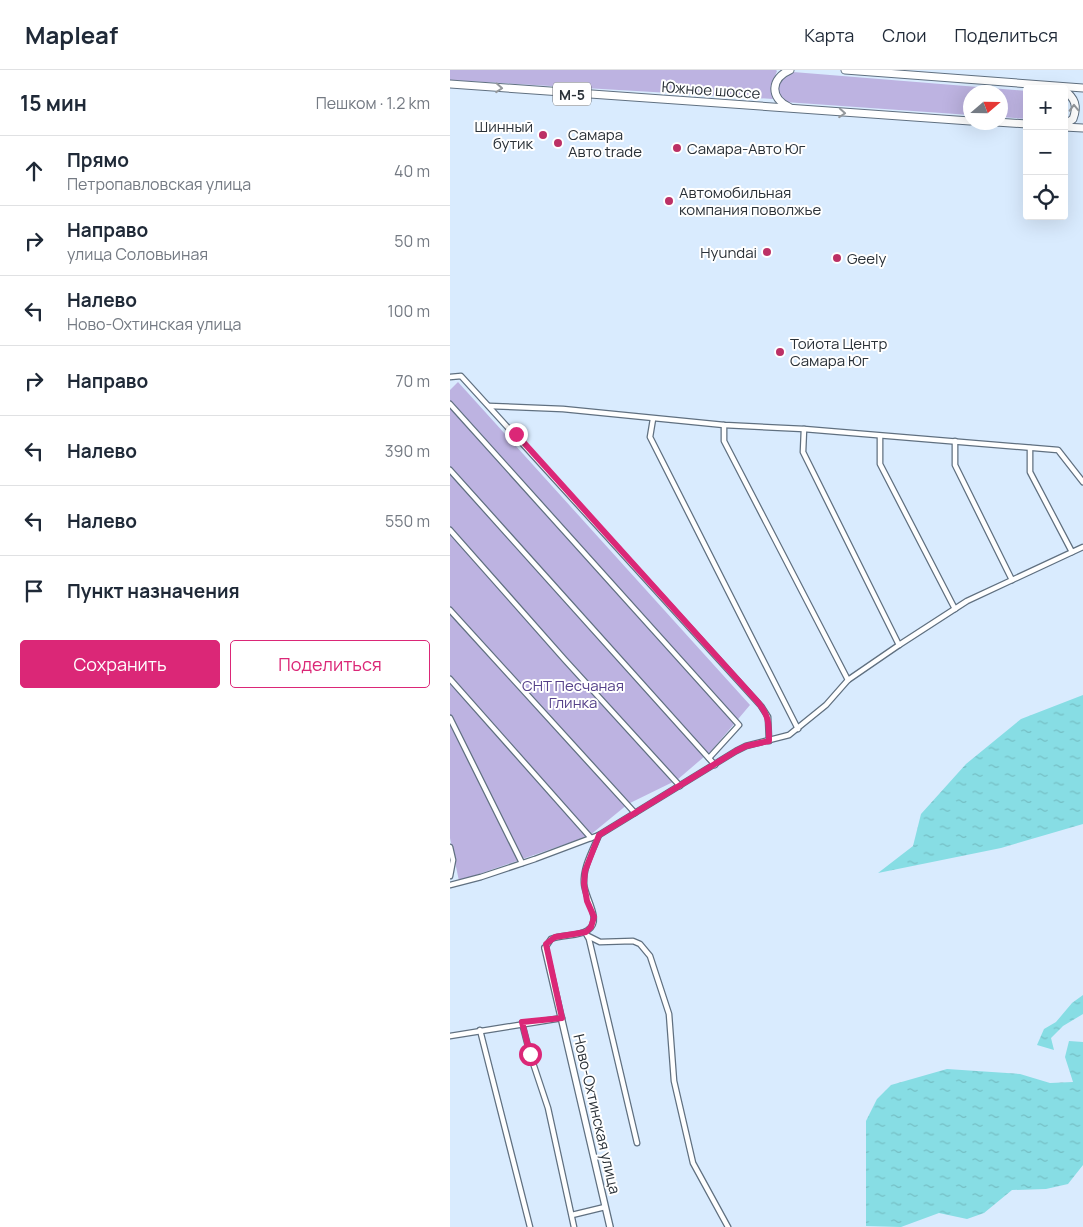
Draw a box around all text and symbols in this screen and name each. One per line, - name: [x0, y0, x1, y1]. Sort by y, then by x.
- text: Mapleaf: [25, 18, 118, 51]
- text: Карта: [804, 23, 854, 47]
- text: Слои: [882, 23, 926, 47]
- text: Поделиться: [954, 23, 1058, 47]
- street label: Южное шоссе: [661, 76, 761, 104]
- one-way arrow: [495, 82, 503, 93]
- road number: М-5: [553, 82, 591, 106]
- north arrow: [963, 85, 1008, 130]
- map controls: [1023, 85, 1068, 220]
- button: +: [1023, 85, 1068, 130]
- text: 15 мин: [20, 89, 87, 117]
- text: Пешком · 1.2 km: [316, 92, 430, 114]
- one-way arrow: [1069, 103, 1079, 111]
- one-way arrow: [838, 107, 846, 118]
- place label: Шинный бутик: [475, 116, 534, 154]
- place label: Самара Авто trade: [568, 124, 642, 162]
- marker: Шинный бутик: [537, 129, 549, 141]
- button: −: [1023, 130, 1068, 175]
- marker: Самара Авто trade: [552, 137, 564, 149]
- place label: Самара-Авто Юг: [687, 138, 806, 159]
- marker: Самара-Авто Юг: [671, 142, 683, 154]
- text: Прямо: [67, 147, 129, 173]
- icon: ahead: [20, 157, 48, 185]
- text: 40 m: [394, 160, 430, 182]
- text: Петропавловская улица: [67, 173, 251, 195]
- button: locate: [1023, 175, 1068, 220]
- place label: Автомобильная компания поволжье: [679, 182, 822, 220]
- marker: Автомобильная компания поволжье: [663, 195, 675, 207]
- text: Направо: [67, 217, 148, 243]
- icon: right: [20, 227, 48, 255]
- text: 50 m: [394, 230, 430, 252]
- place label: Hyundai: [700, 242, 757, 263]
- text: улица Соловьиная: [67, 243, 208, 265]
- marker: Hyundai: [761, 246, 773, 258]
- place label: Geely: [847, 248, 887, 269]
- marker: Geely: [831, 252, 843, 264]
- text: Налево: [67, 287, 137, 313]
- icon: left: [20, 297, 48, 325]
- text: 100 m: [387, 300, 430, 322]
- text: Ново-Охтинская улица: [67, 313, 241, 335]
- place label: Тойота Центр Самара Юг: [790, 333, 887, 371]
- marker: Тойота Центр Самара Юг: [774, 346, 786, 358]
- icon: right: [20, 367, 48, 395]
- text: Направо: [67, 368, 148, 394]
- text: 70 m: [395, 370, 430, 392]
- route end: [505, 423, 528, 446]
- icon: left: [20, 437, 48, 465]
- text: Налево: [67, 438, 137, 464]
- text: 390 m: [385, 440, 430, 462]
- icon: left: [20, 507, 48, 535]
- text: Налево: [67, 508, 137, 534]
- text: 550 m: [385, 510, 430, 532]
- icon: arrive: [20, 577, 48, 605]
- text: Пункт назначения: [67, 578, 240, 604]
- button: Сохранить: [20, 640, 220, 688]
- button: Поделиться: [230, 640, 430, 688]
- park label: СНТ Песчаная Глинка: [522, 675, 624, 713]
- street label: Ново-Охтинская улица: [568, 1032, 626, 1196]
- route start: [519, 1043, 542, 1066]

